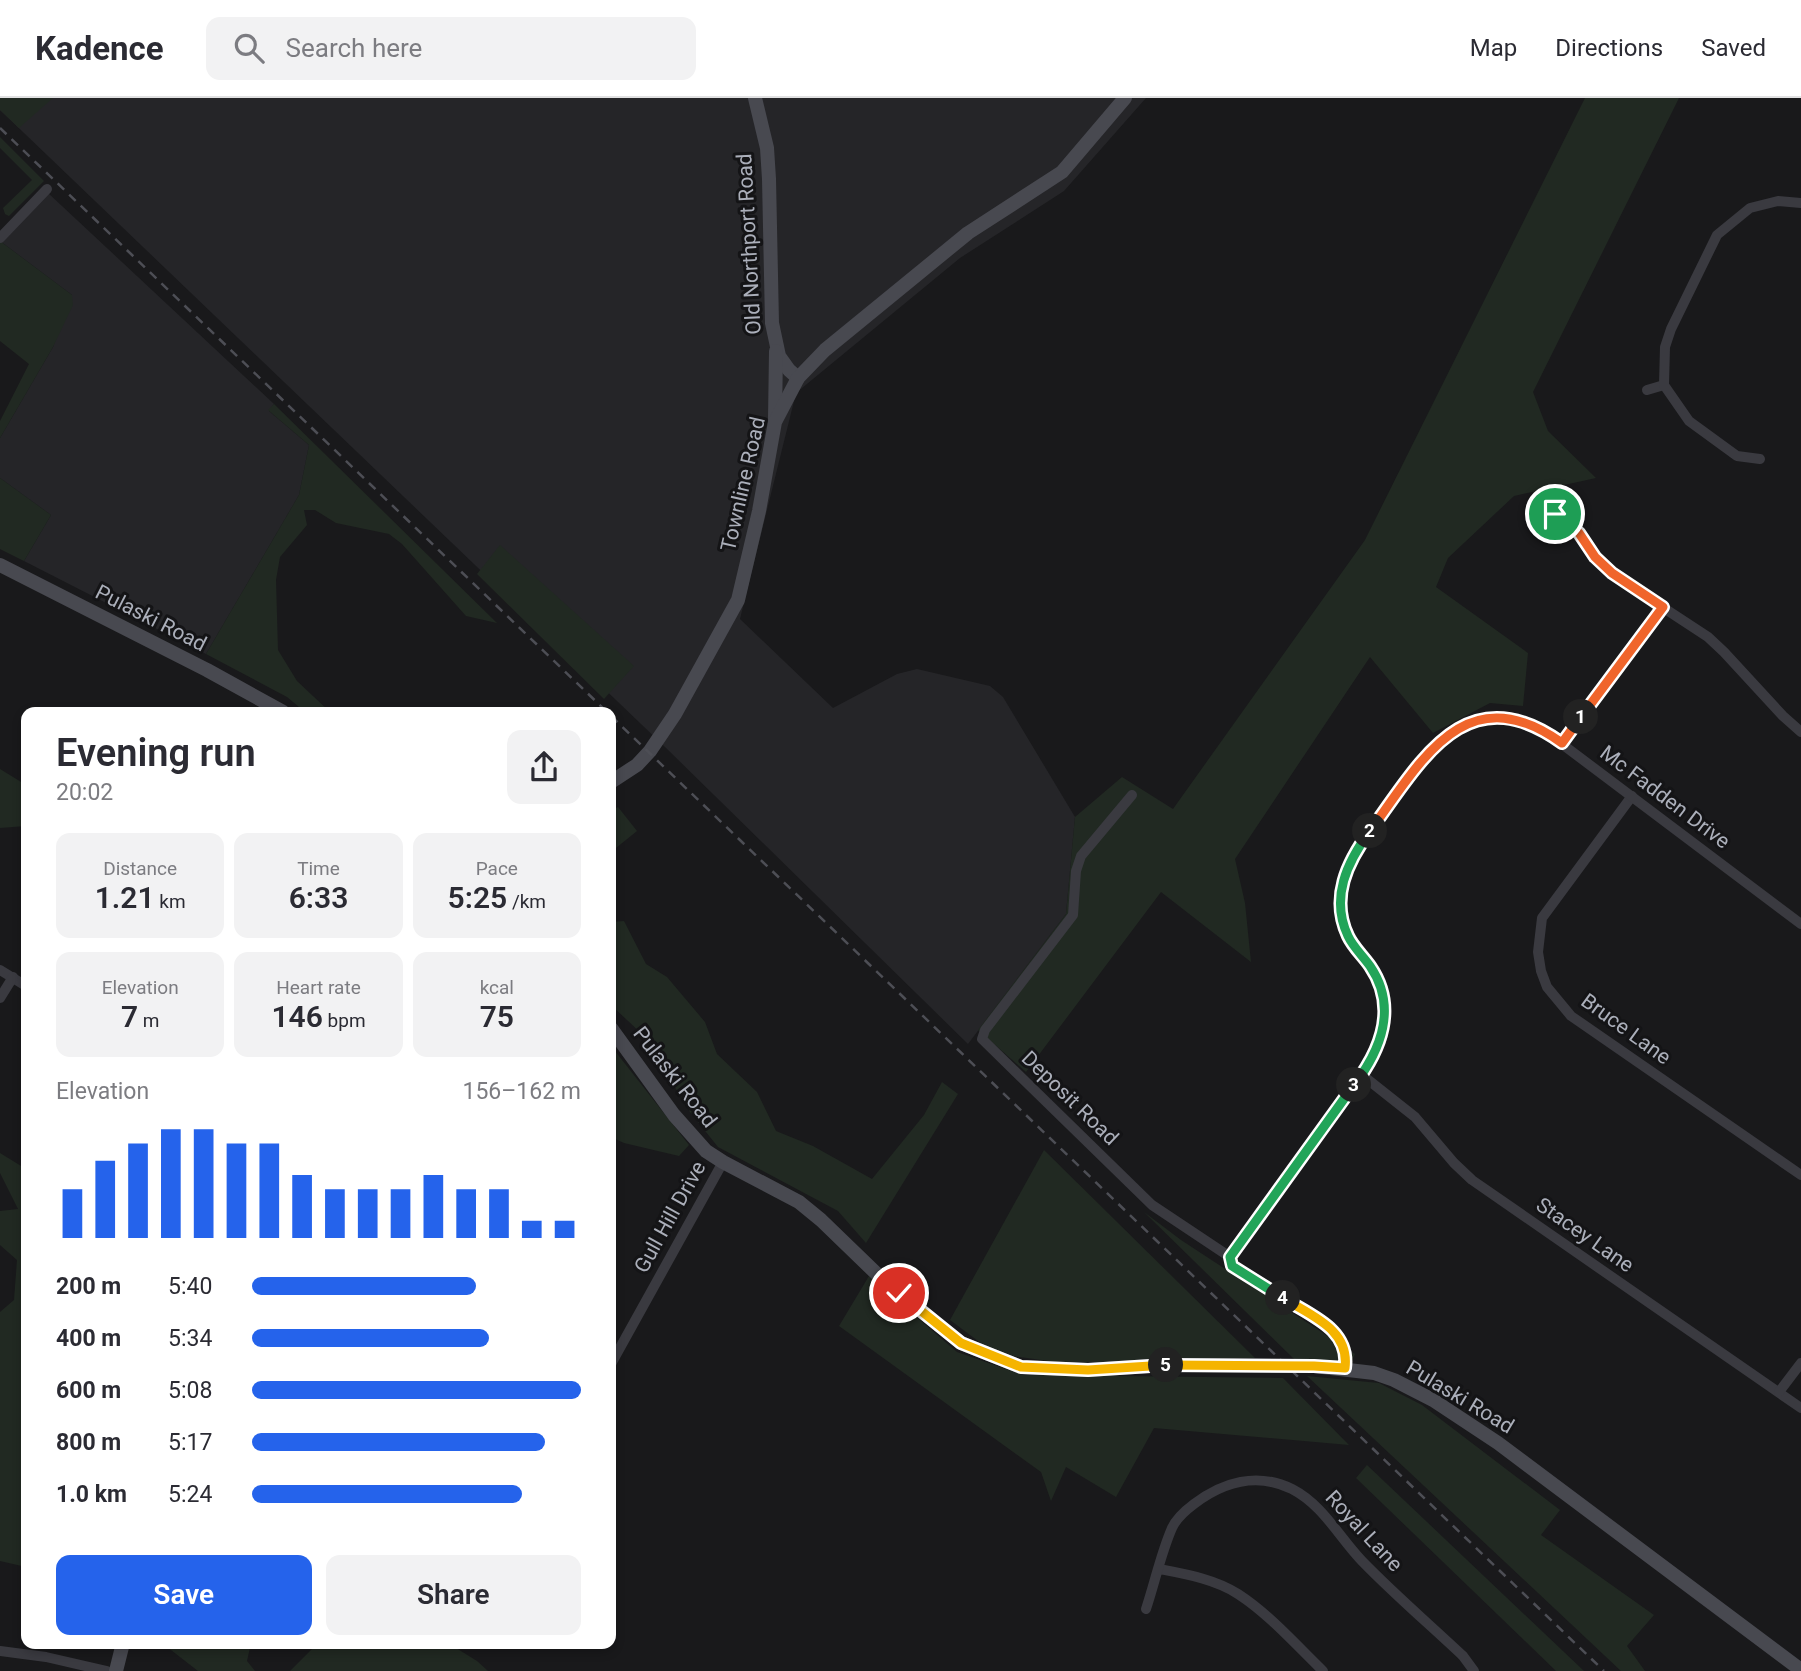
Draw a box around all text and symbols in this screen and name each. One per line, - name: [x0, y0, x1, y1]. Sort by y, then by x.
- search box: [206, 17, 696, 80]
- text: Kadence: [35, 29, 164, 68]
- icon: search: [230, 29, 268, 67]
- text: Search here: [286, 33, 422, 63]
- text: Map: [1470, 34, 1517, 62]
- text: Directions: [1555, 34, 1663, 62]
- text: Saved: [1701, 34, 1766, 62]
- street label: Old Northport Road: [732, 153, 766, 335]
- street label: Townline Road: [716, 414, 770, 554]
- pin: [1525, 484, 1585, 544]
- icon: arrive: [1536, 495, 1574, 533]
- street label: Pulaski Road: [91, 580, 211, 656]
- pin: 1: [1564, 700, 1598, 734]
- text: 1: [1575, 705, 1586, 728]
- button: share: [507, 730, 581, 804]
- text: Evening run: [56, 731, 256, 775]
- street label: Mc Fadden Drive: [1595, 740, 1735, 854]
- text: 20:02: [56, 779, 113, 806]
- pin: 2: [1352, 814, 1388, 848]
- text: 2: [1364, 819, 1375, 842]
- text: Distance: [103, 857, 177, 880]
- text: Time: [297, 857, 340, 880]
- text: Pace: [476, 857, 518, 880]
- text: 1.21: [95, 880, 155, 915]
- text: 6:33: [289, 880, 348, 915]
- text: 5:25: [448, 880, 507, 915]
- text: km: [155, 890, 186, 913]
- text: /km: [507, 890, 546, 913]
- text: Elevation: [102, 976, 179, 999]
- text: Heart rate: [276, 976, 361, 999]
- text: kcal: [480, 976, 514, 999]
- street label: Bruce Lane: [1577, 989, 1675, 1069]
- text: 7: [121, 999, 138, 1034]
- text: 146: [271, 999, 323, 1034]
- text: 75: [480, 999, 514, 1034]
- text: m: [138, 1009, 159, 1032]
- text: bpm: [323, 1009, 366, 1032]
- street label: Pulaski Road: [628, 1022, 722, 1132]
- street label: Deposit Road: [1017, 1046, 1123, 1150]
- pin: 3: [1336, 1068, 1372, 1102]
- text: 3: [1348, 1073, 1359, 1096]
- text: Elevation: [56, 1078, 149, 1105]
- text: 156–162 m: [462, 1078, 581, 1105]
- street label: Gull Hill Drive: [629, 1157, 711, 1277]
- street label: Stacey Lane: [1532, 1193, 1638, 1277]
- pin: [869, 1263, 929, 1323]
- text: 200 m: [56, 1273, 121, 1300]
- text: 5:40: [168, 1273, 212, 1300]
- icon: check: [880, 1274, 918, 1312]
- pin: 4: [1266, 1280, 1300, 1316]
- text: 4: [1277, 1286, 1288, 1309]
- text: 400 m: [56, 1325, 121, 1352]
- text: 5:34: [168, 1325, 212, 1352]
- pin: 5: [1148, 1348, 1184, 1382]
- text: 5: [1160, 1353, 1171, 1376]
- street label: Pulaski Road: [1402, 1355, 1518, 1439]
- text: 600 m: [56, 1377, 121, 1404]
- text: 5:08: [168, 1377, 212, 1404]
- text: 800 m: [56, 1429, 121, 1456]
- text: 5:17: [168, 1429, 212, 1456]
- text: 1.0 km: [56, 1481, 127, 1508]
- text: 5:24: [168, 1481, 212, 1508]
- street label: Royal Lane: [1321, 1486, 1407, 1576]
- button: Save: [56, 1555, 312, 1635]
- button: Share: [326, 1555, 581, 1635]

